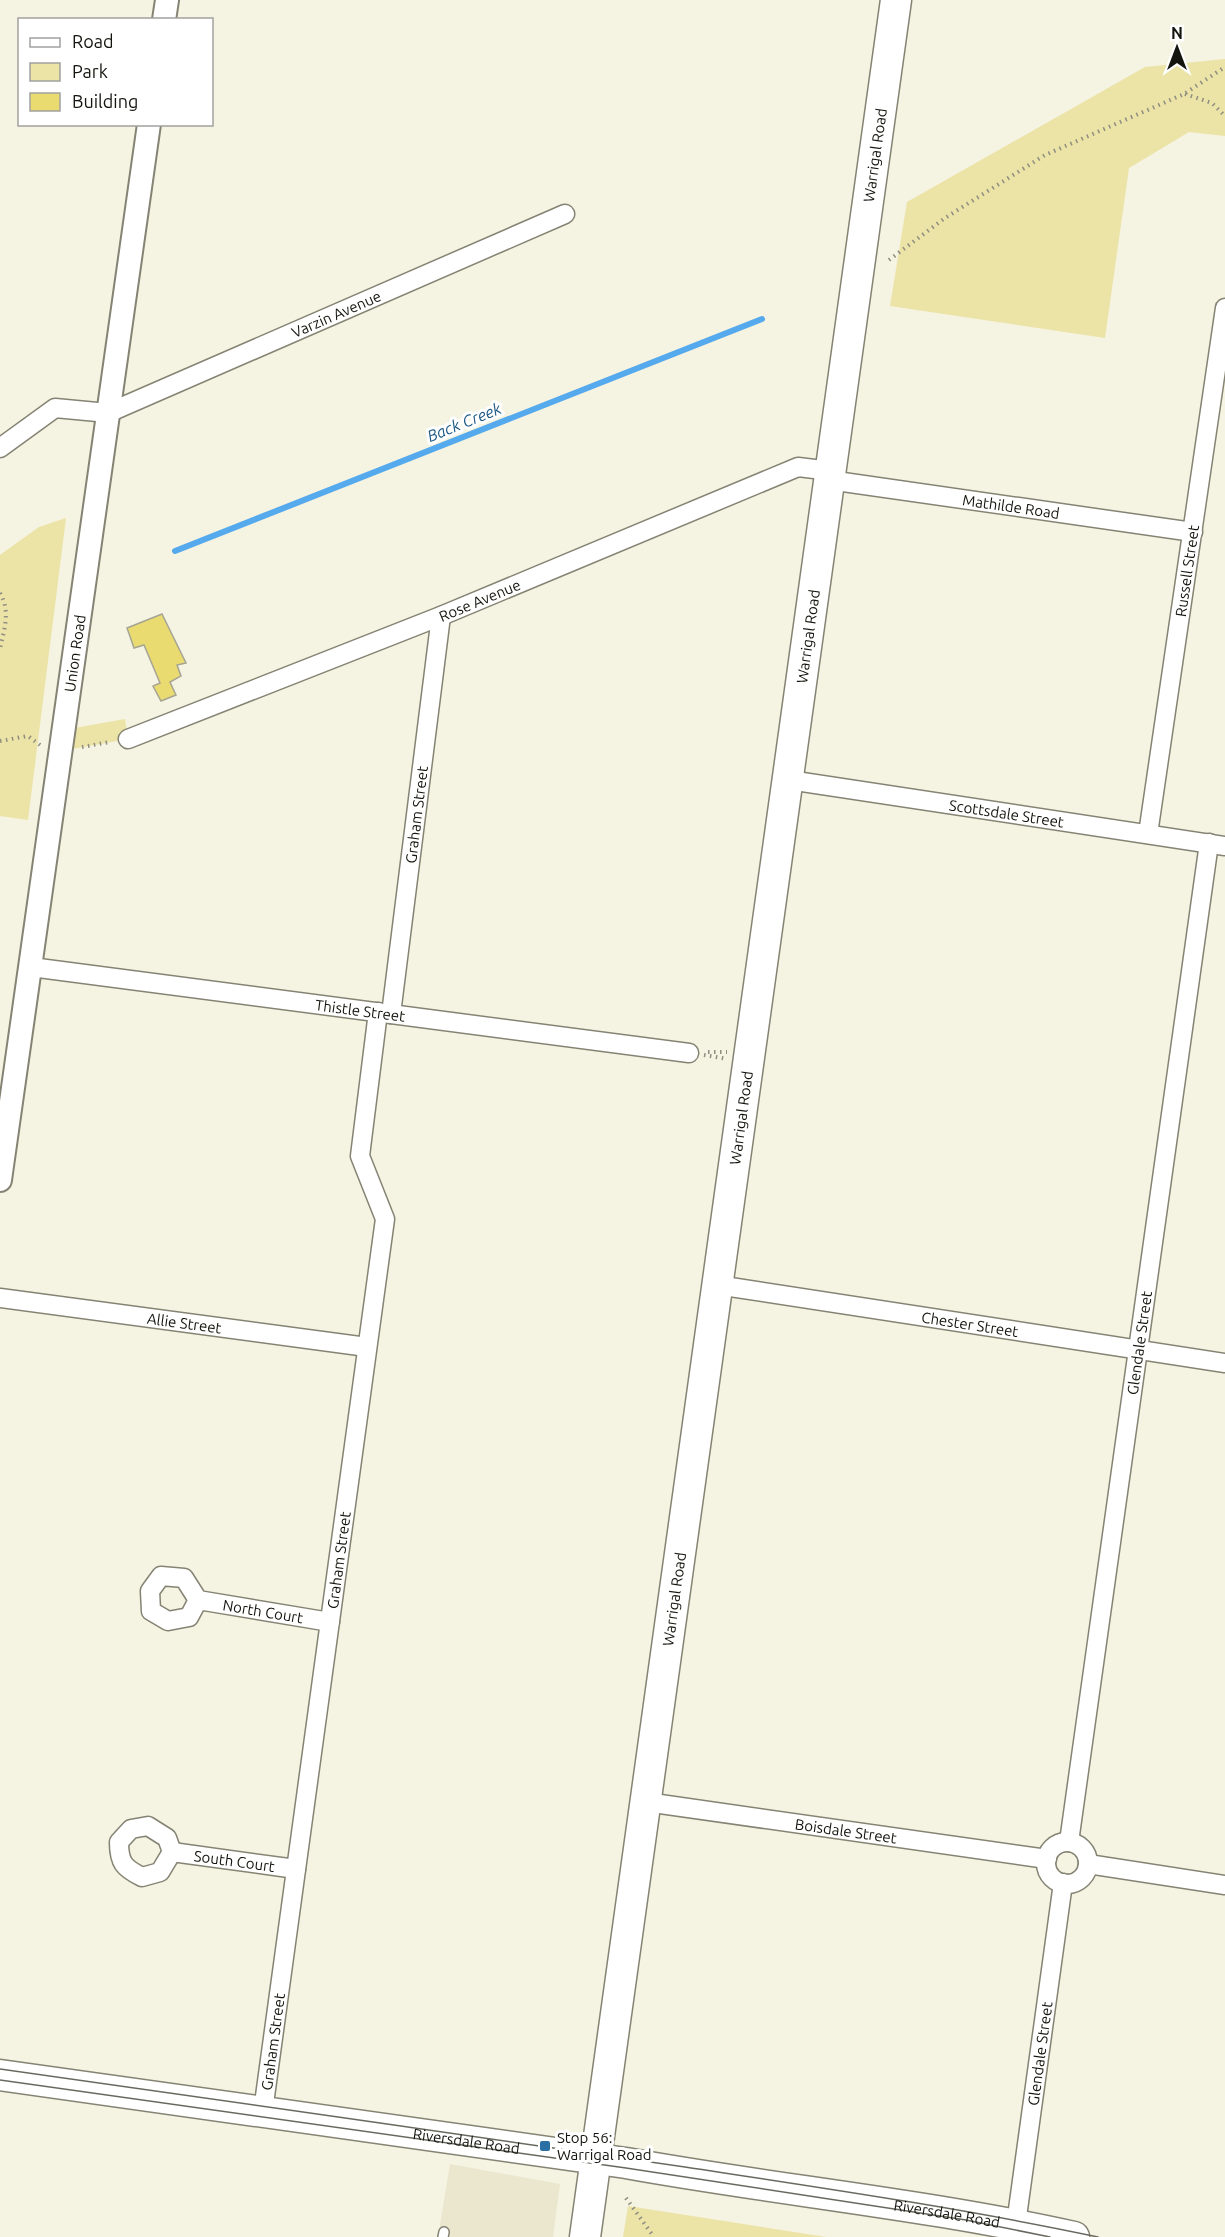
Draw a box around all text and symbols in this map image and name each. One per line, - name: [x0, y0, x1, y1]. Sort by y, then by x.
- legend: [18, 18, 213, 126]
- north arrow: [1147, 18, 1207, 78]
- text: N: [1171, 24, 1183, 42]
- text: Road: [72, 31, 114, 51]
- text: Park: [72, 61, 108, 81]
- text: Building: [72, 91, 138, 111]
- street label: Warrigal Road: [860, 107, 889, 203]
- street label: Varzin Avenue: [289, 287, 383, 341]
- water label: Back Creek: [424, 399, 504, 445]
- street label: Mathilde Road: [961, 491, 1061, 521]
- street label: Russell Street: [1171, 524, 1202, 618]
- street label: Rose Avenue: [436, 575, 523, 625]
- street label: Warrigal Road: [793, 588, 822, 684]
- street label: Union Road: [60, 613, 88, 693]
- street label: Graham Street: [402, 765, 431, 864]
- street label: Scottsdale Street: [948, 796, 1065, 830]
- street label: Thistle Street: [314, 996, 406, 1024]
- street label: Warrigal Road: [726, 1070, 756, 1166]
- street label: Glendale Street: [1123, 1290, 1155, 1396]
- street label: Chester Street: [920, 1308, 1020, 1340]
- street label: Allie Street: [146, 1309, 223, 1336]
- street label: Graham Street: [323, 1510, 353, 1610]
- street label: Warrigal Road: [659, 1551, 689, 1647]
- street label: North Court: [222, 1596, 305, 1626]
- street label: Boisdale Street: [794, 1815, 898, 1846]
- street label: South Court: [193, 1847, 276, 1875]
- street label: Graham Street: [257, 1992, 288, 2091]
- street label: Glendale Street: [1024, 2000, 1055, 2107]
- street label: Riversdale Road: [412, 2125, 521, 2156]
- place label: Stop 56: Warrigal Road: [557, 2129, 652, 2163]
- marker: Stop 56: Warrigal Road: [538, 2139, 552, 2153]
- street label: Riversdale Road: [893, 2196, 1002, 2230]

